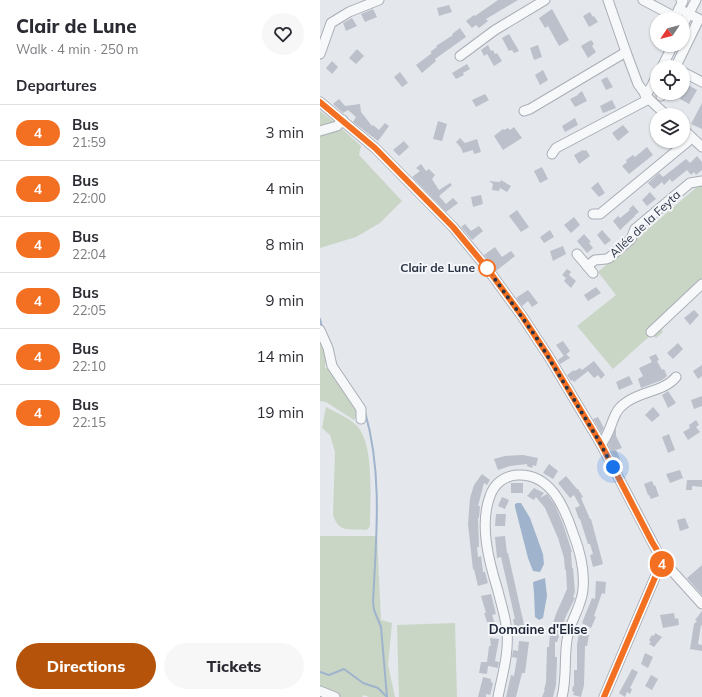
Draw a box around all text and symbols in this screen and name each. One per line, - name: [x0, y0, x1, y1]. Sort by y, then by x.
- north arrow: [650, 12, 690, 52]
- map controls: [650, 12, 690, 148]
- button: heart: [262, 13, 304, 55]
- text: Clair de Lune: [16, 14, 137, 38]
- text: Walk · 4 min · 250 m: [16, 41, 138, 57]
- button: locate: [650, 60, 690, 100]
- text: Departures: [16, 76, 97, 95]
- button: layers: [650, 108, 690, 148]
- text: Bus: [72, 115, 99, 134]
- text: 3 min: [266, 123, 304, 142]
- text: 4: [34, 124, 42, 142]
- text: 21:59: [72, 134, 106, 150]
- text: Bus: [72, 171, 99, 190]
- text: 4 min: [266, 179, 304, 198]
- text: 4: [34, 180, 42, 198]
- street label: Allée de la Feyta: [606, 187, 683, 260]
- text: 22:00: [72, 190, 106, 206]
- text: Bus: [72, 227, 99, 246]
- text: 8 min: [266, 235, 304, 254]
- text: 4: [34, 236, 42, 254]
- text: 22:04: [72, 246, 106, 262]
- marker: Clair de Lune: [478, 259, 496, 277]
- place label: Clair de Lune: [400, 260, 475, 275]
- text: Bus: [72, 283, 99, 302]
- text: 9 min: [266, 291, 304, 310]
- text: 4: [34, 292, 42, 310]
- text: 22:05: [72, 302, 106, 318]
- text: Bus: [72, 339, 99, 358]
- text: 14 min: [257, 347, 304, 366]
- text: 4: [34, 348, 42, 366]
- text: 22:10: [72, 358, 106, 374]
- text: Bus: [72, 395, 99, 414]
- text: 19 min: [257, 403, 304, 422]
- text: 4: [34, 404, 42, 422]
- text: 22:15: [72, 414, 106, 430]
- your location: [603, 457, 623, 477]
- line badge: 4: [649, 551, 675, 577]
- text: 4: [658, 555, 666, 573]
- district label: Domaine d'Elise: [489, 621, 587, 637]
- button: Directions: [16, 643, 156, 689]
- button: Tickets: [164, 643, 304, 689]

